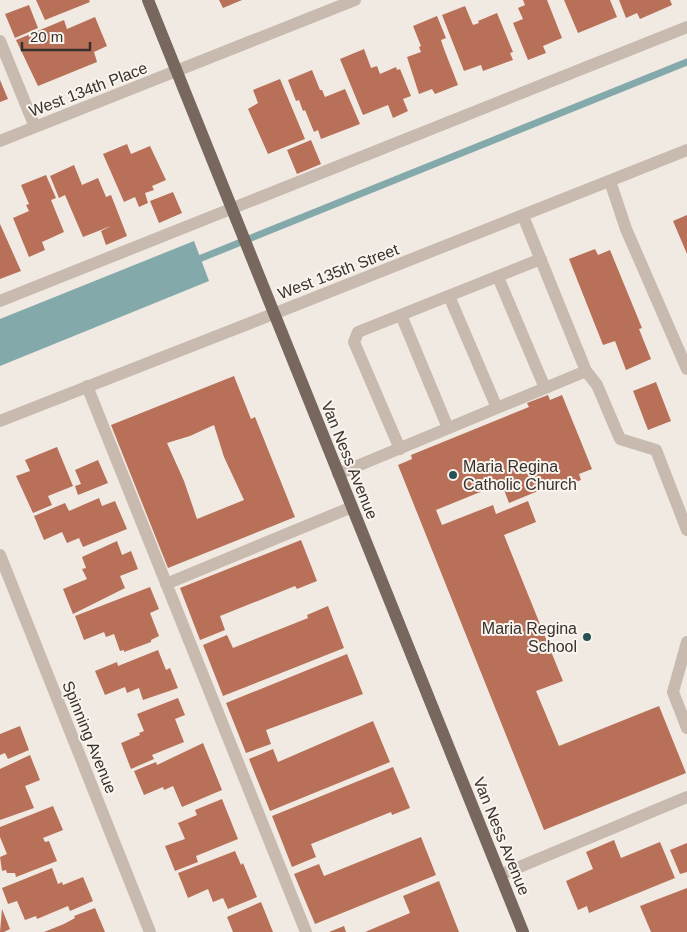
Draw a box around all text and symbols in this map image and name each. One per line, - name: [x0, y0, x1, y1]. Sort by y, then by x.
- scale bar: [22, 20, 90, 52]
- text: 20 m: [30, 28, 63, 45]
- street label: West 134th Place: [27, 59, 150, 120]
- street label: West 135th Street: [275, 240, 401, 302]
- street label: Van Ness Avenue: [318, 399, 381, 522]
- place label: Maria Regina Catholic Church: [463, 458, 577, 493]
- marker: Maria Regina Catholic Church: [447, 469, 459, 481]
- place label: Maria Regina School: [482, 620, 577, 655]
- marker: Maria Regina School: [581, 631, 593, 643]
- street label: Spinning Avenue: [59, 678, 120, 796]
- street label: Van Ness Avenue: [470, 775, 533, 898]

